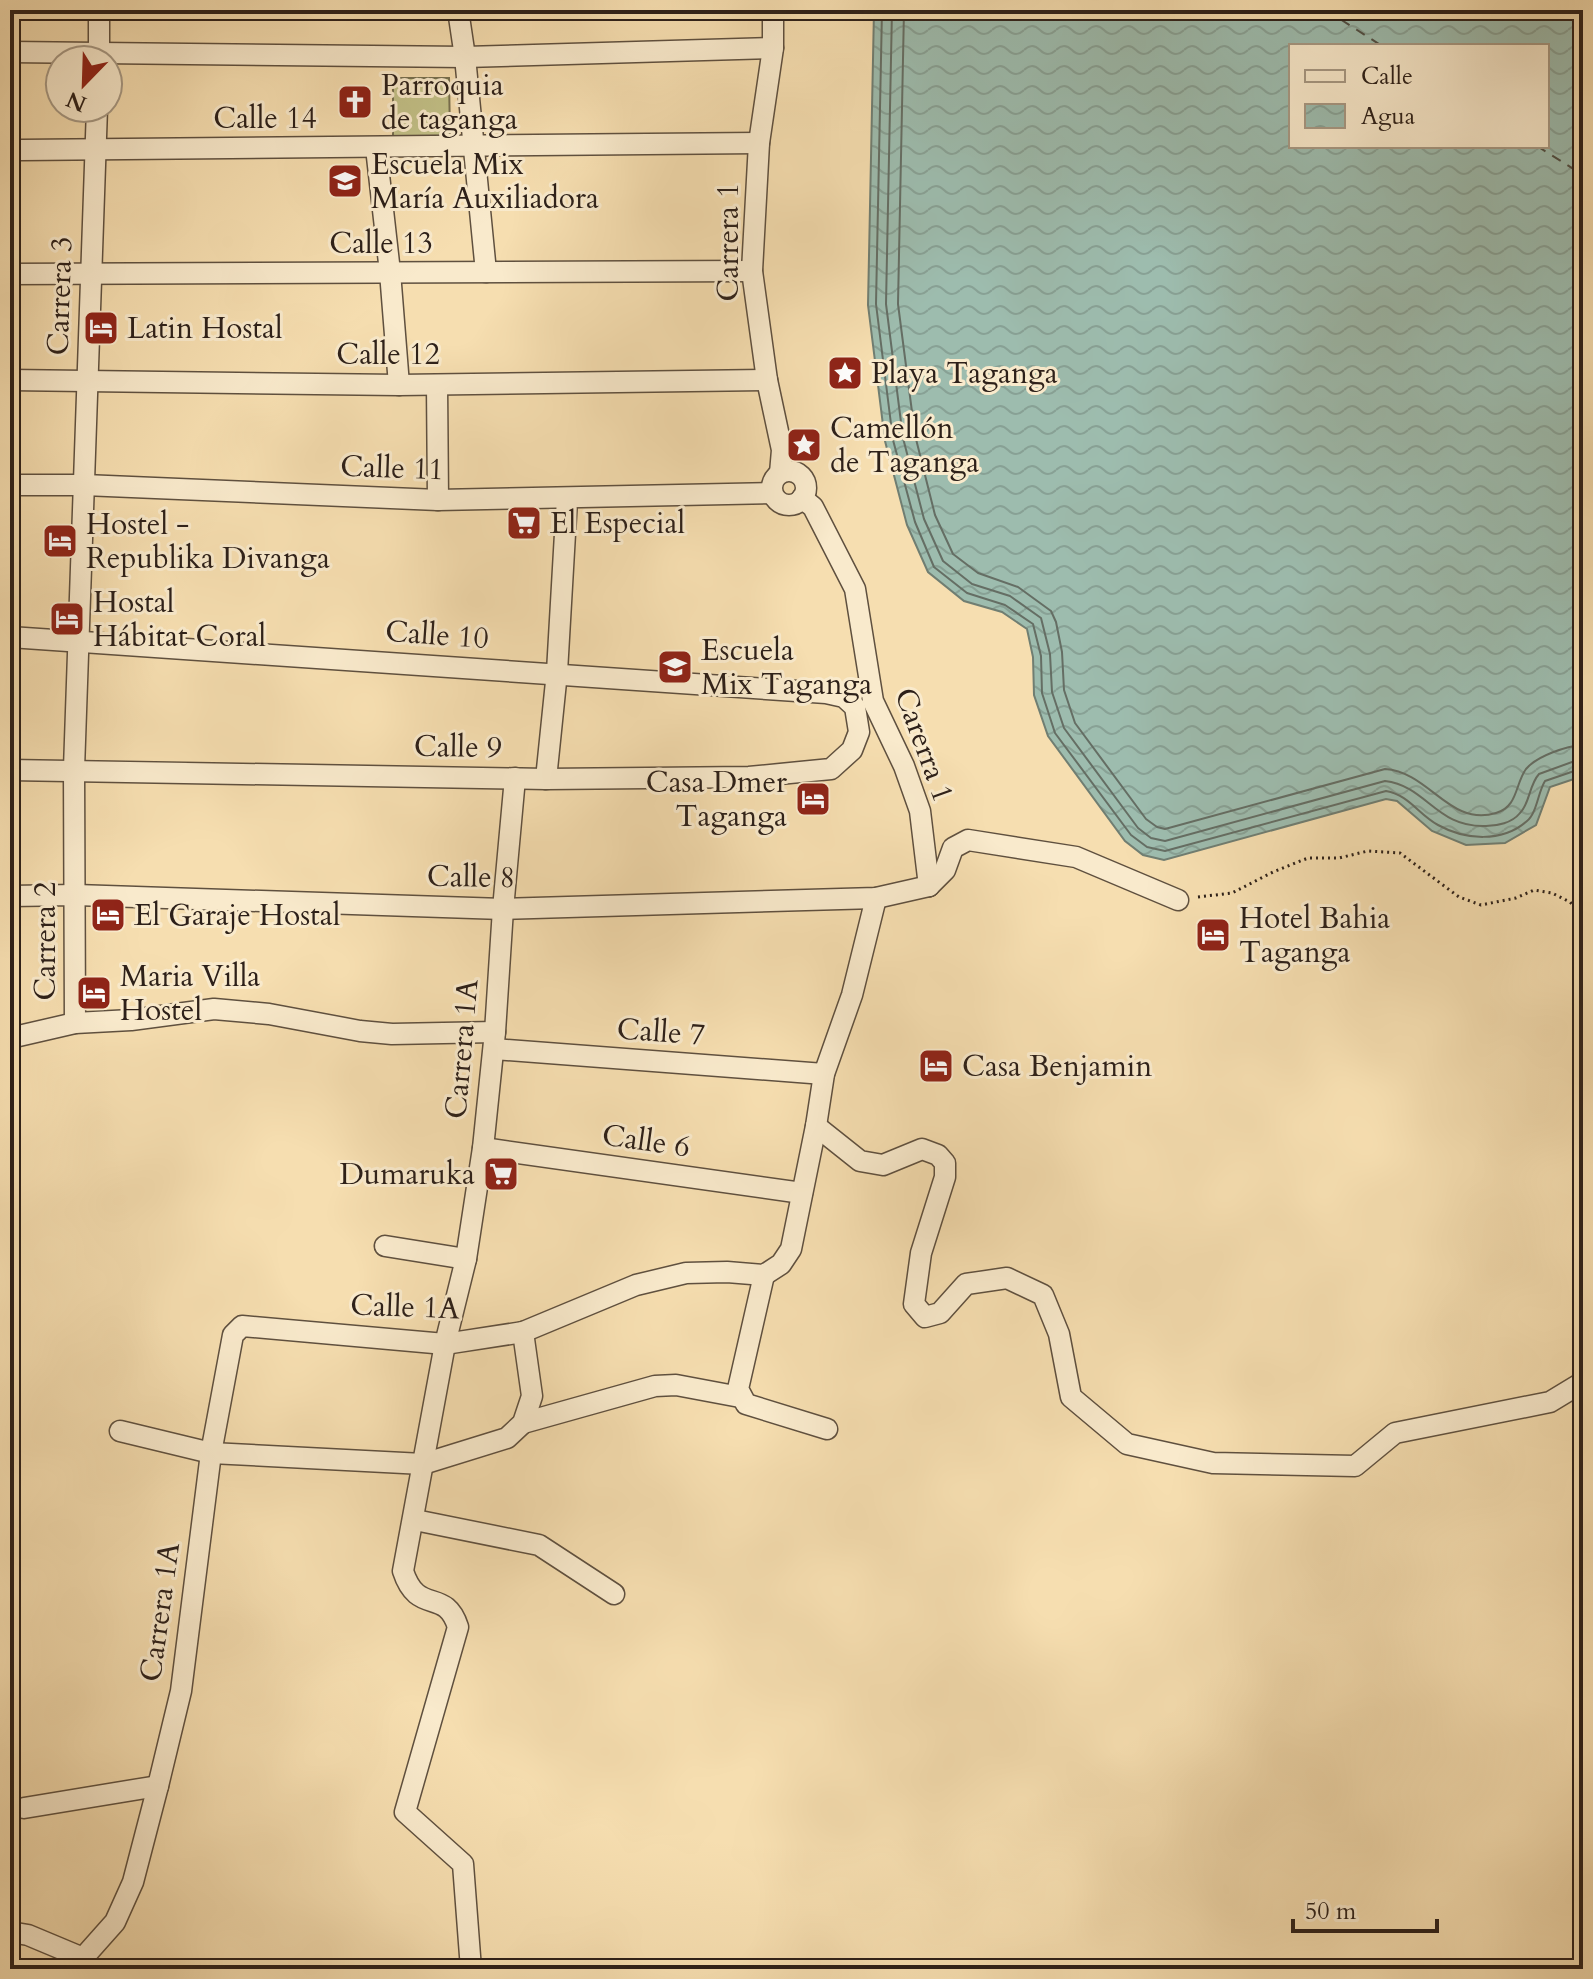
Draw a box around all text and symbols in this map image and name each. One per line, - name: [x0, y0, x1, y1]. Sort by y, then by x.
- north arrow: [44, 44, 124, 124]
- legend: [1289, 44, 1549, 148]
- text: Calle: [1361, 60, 1413, 93]
- place label: Parroquia de taganga: [381, 65, 518, 140]
- church icon: Parroquia de taganga: [336, 83, 374, 121]
- text: N: [62, 84, 91, 119]
- street label: Calle 14: [213, 98, 317, 139]
- text: Agua: [1361, 100, 1416, 133]
- place label: Escuela Mix María Auxiliadora: [371, 144, 599, 219]
- school or university icon: Escuela Mix María Auxiliadora: [326, 162, 364, 200]
- street label: Carrera 1: [708, 183, 749, 301]
- street label: Calle 13: [329, 223, 433, 264]
- street label: Carrera 3: [37, 236, 83, 356]
- place label: Latin Hostal: [127, 308, 283, 349]
- hotel icon: Latin Hostal: [82, 309, 120, 347]
- street label: Calle 12: [336, 334, 440, 375]
- place label: Playa Taganga: [871, 353, 1058, 394]
- place icon: Playa Taganga: [826, 354, 864, 392]
- place label: Camellón de Taganga: [830, 408, 979, 483]
- place icon: Camellón de Taganga: [785, 426, 823, 464]
- street label: Calle 11: [340, 446, 444, 490]
- place label: El Especial: [550, 503, 685, 544]
- place label: Hostel - Republika Divanga: [86, 504, 330, 579]
- supermarket icon: El Especial: [505, 504, 543, 542]
- hotel icon: Hostel - Republika Divanga: [41, 522, 79, 560]
- place label: Hostal Hábitat Coral: [93, 582, 267, 657]
- hotel icon: Hostal Hábitat Coral: [48, 600, 86, 638]
- street label: Calle 10: [384, 611, 490, 659]
- place label: Escuela Mix Taganga: [701, 630, 872, 705]
- school or university icon: Escuela Mix Taganga: [656, 648, 694, 686]
- street label: Carerra 1: [884, 682, 964, 808]
- street label: Calle 9: [414, 726, 502, 768]
- place label: Casa Dmer Taganga: [646, 762, 787, 837]
- hotel icon: Casa Dmer Taganga: [794, 780, 832, 818]
- street label: Calle 8: [427, 856, 515, 898]
- street label: Carrera 2: [25, 882, 66, 1000]
- place label: El Garaje Hostal: [134, 895, 341, 936]
- hotel icon: El Garaje Hostal: [89, 896, 127, 934]
- place label: Hotel Bahia Taganga: [1239, 898, 1390, 973]
- hotel icon: Hotel Bahia Taganga: [1194, 916, 1232, 954]
- place label: Maria Villa Hostel: [120, 956, 260, 1031]
- hotel icon: Maria Villa Hostel: [75, 974, 113, 1012]
- street label: Carrera 1A: [435, 977, 489, 1121]
- street label: Calle 7: [616, 1008, 706, 1056]
- place label: Casa Benjamin: [962, 1046, 1152, 1087]
- hotel icon: Casa Benjamin: [917, 1047, 955, 1085]
- street label: Calle 6: [599, 1115, 693, 1167]
- place label: Dumaruka: [339, 1154, 475, 1195]
- supermarket icon: Dumaruka: [482, 1155, 520, 1193]
- street label: Calle 1A: [350, 1285, 461, 1329]
- street label: Carrera 1A: [130, 1539, 190, 1684]
- scale bar: [1293, 1883, 1437, 1933]
- text: 50 m: [1305, 1895, 1357, 1928]

